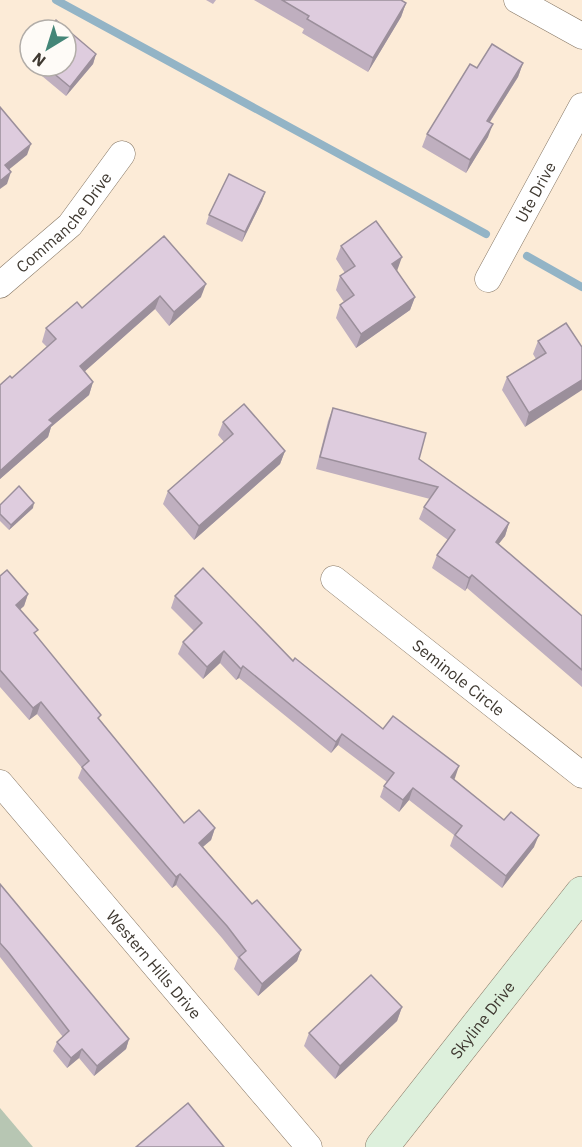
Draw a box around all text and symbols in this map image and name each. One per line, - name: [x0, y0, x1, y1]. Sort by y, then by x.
- north arrow: [18, 18, 78, 78]
- text: N: [28, 48, 49, 71]
- street label: Ute Drive: [511, 158, 560, 226]
- street label: Commanche Drive: [12, 168, 116, 277]
- street label: Seminole Circle: [409, 635, 509, 720]
- street label: Western Hills Drive: [102, 906, 206, 1023]
- street label: Skyline Drive: [446, 977, 519, 1062]

